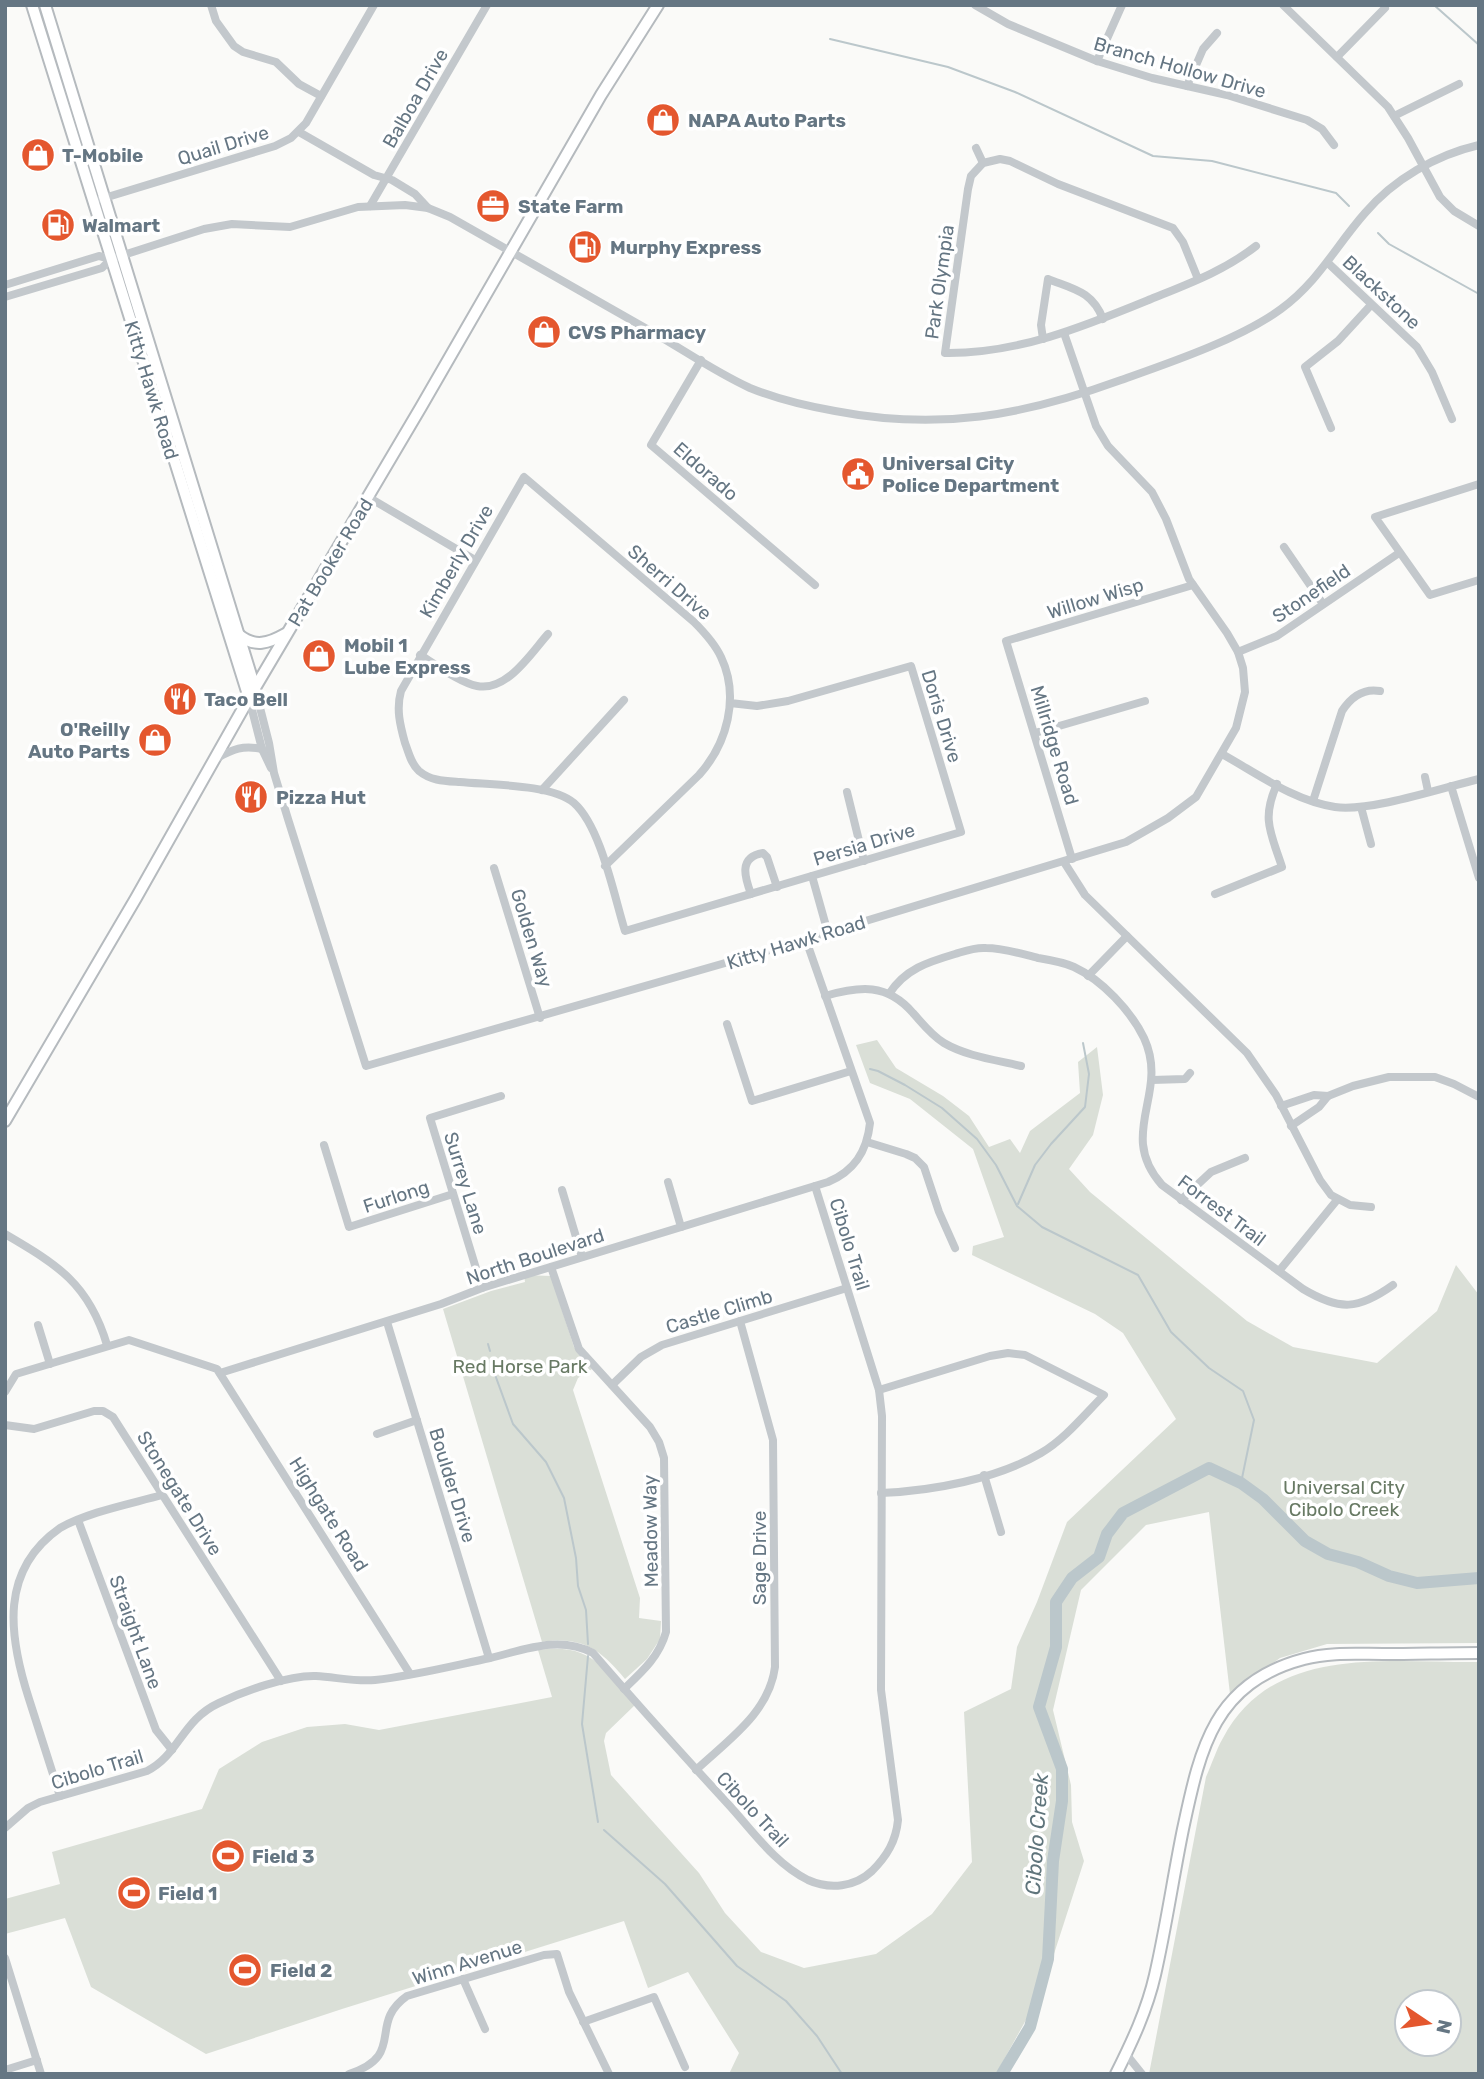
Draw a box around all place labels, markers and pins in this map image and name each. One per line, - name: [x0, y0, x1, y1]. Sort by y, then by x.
- shop icon: NAPA Auto Parts: [644, 101, 682, 139]
- place label: NAPA Auto Parts: [688, 109, 846, 132]
- shop icon: T-Mobile: [19, 136, 57, 174]
- place label: T-Mobile: [62, 144, 143, 167]
- office icon: State Farm: [474, 187, 512, 225]
- place label: State Farm: [518, 195, 623, 218]
- fuel station icon: Walmart: [39, 206, 77, 244]
- place label: Walmart: [82, 214, 160, 237]
- fuel station icon: Murphy Express: [566, 228, 604, 266]
- place label: Murphy Express: [610, 236, 762, 259]
- shop icon: CVS Pharmacy: [525, 313, 563, 351]
- place label: CVS Pharmacy: [568, 321, 707, 344]
- place label: Universal City Police Department: [882, 452, 1059, 497]
- public building icon: Universal City Police Department: [839, 455, 877, 493]
- place label: Mobil 1 Lube Express: [344, 634, 471, 679]
- shop icon: Mobil 1 Lube Express: [300, 637, 338, 675]
- restaurant icon: Taco Bell: [161, 680, 199, 718]
- place label: Taco Bell: [204, 688, 288, 711]
- place label: O'Reilly Auto Parts: [28, 718, 131, 763]
- shop icon: O'Reilly Auto Parts: [136, 721, 174, 759]
- restaurant icon: Pizza Hut: [232, 778, 270, 816]
- place label: Pizza Hut: [276, 786, 366, 809]
- sports icon: Field 3: [209, 1837, 247, 1875]
- place label: Field 3: [252, 1845, 314, 1868]
- sports icon: Field 1: [115, 1874, 153, 1912]
- place label: Field 1: [158, 1882, 217, 1905]
- sports icon: Field 2: [226, 1951, 264, 1989]
- place label: Field 2: [270, 1959, 332, 1982]

